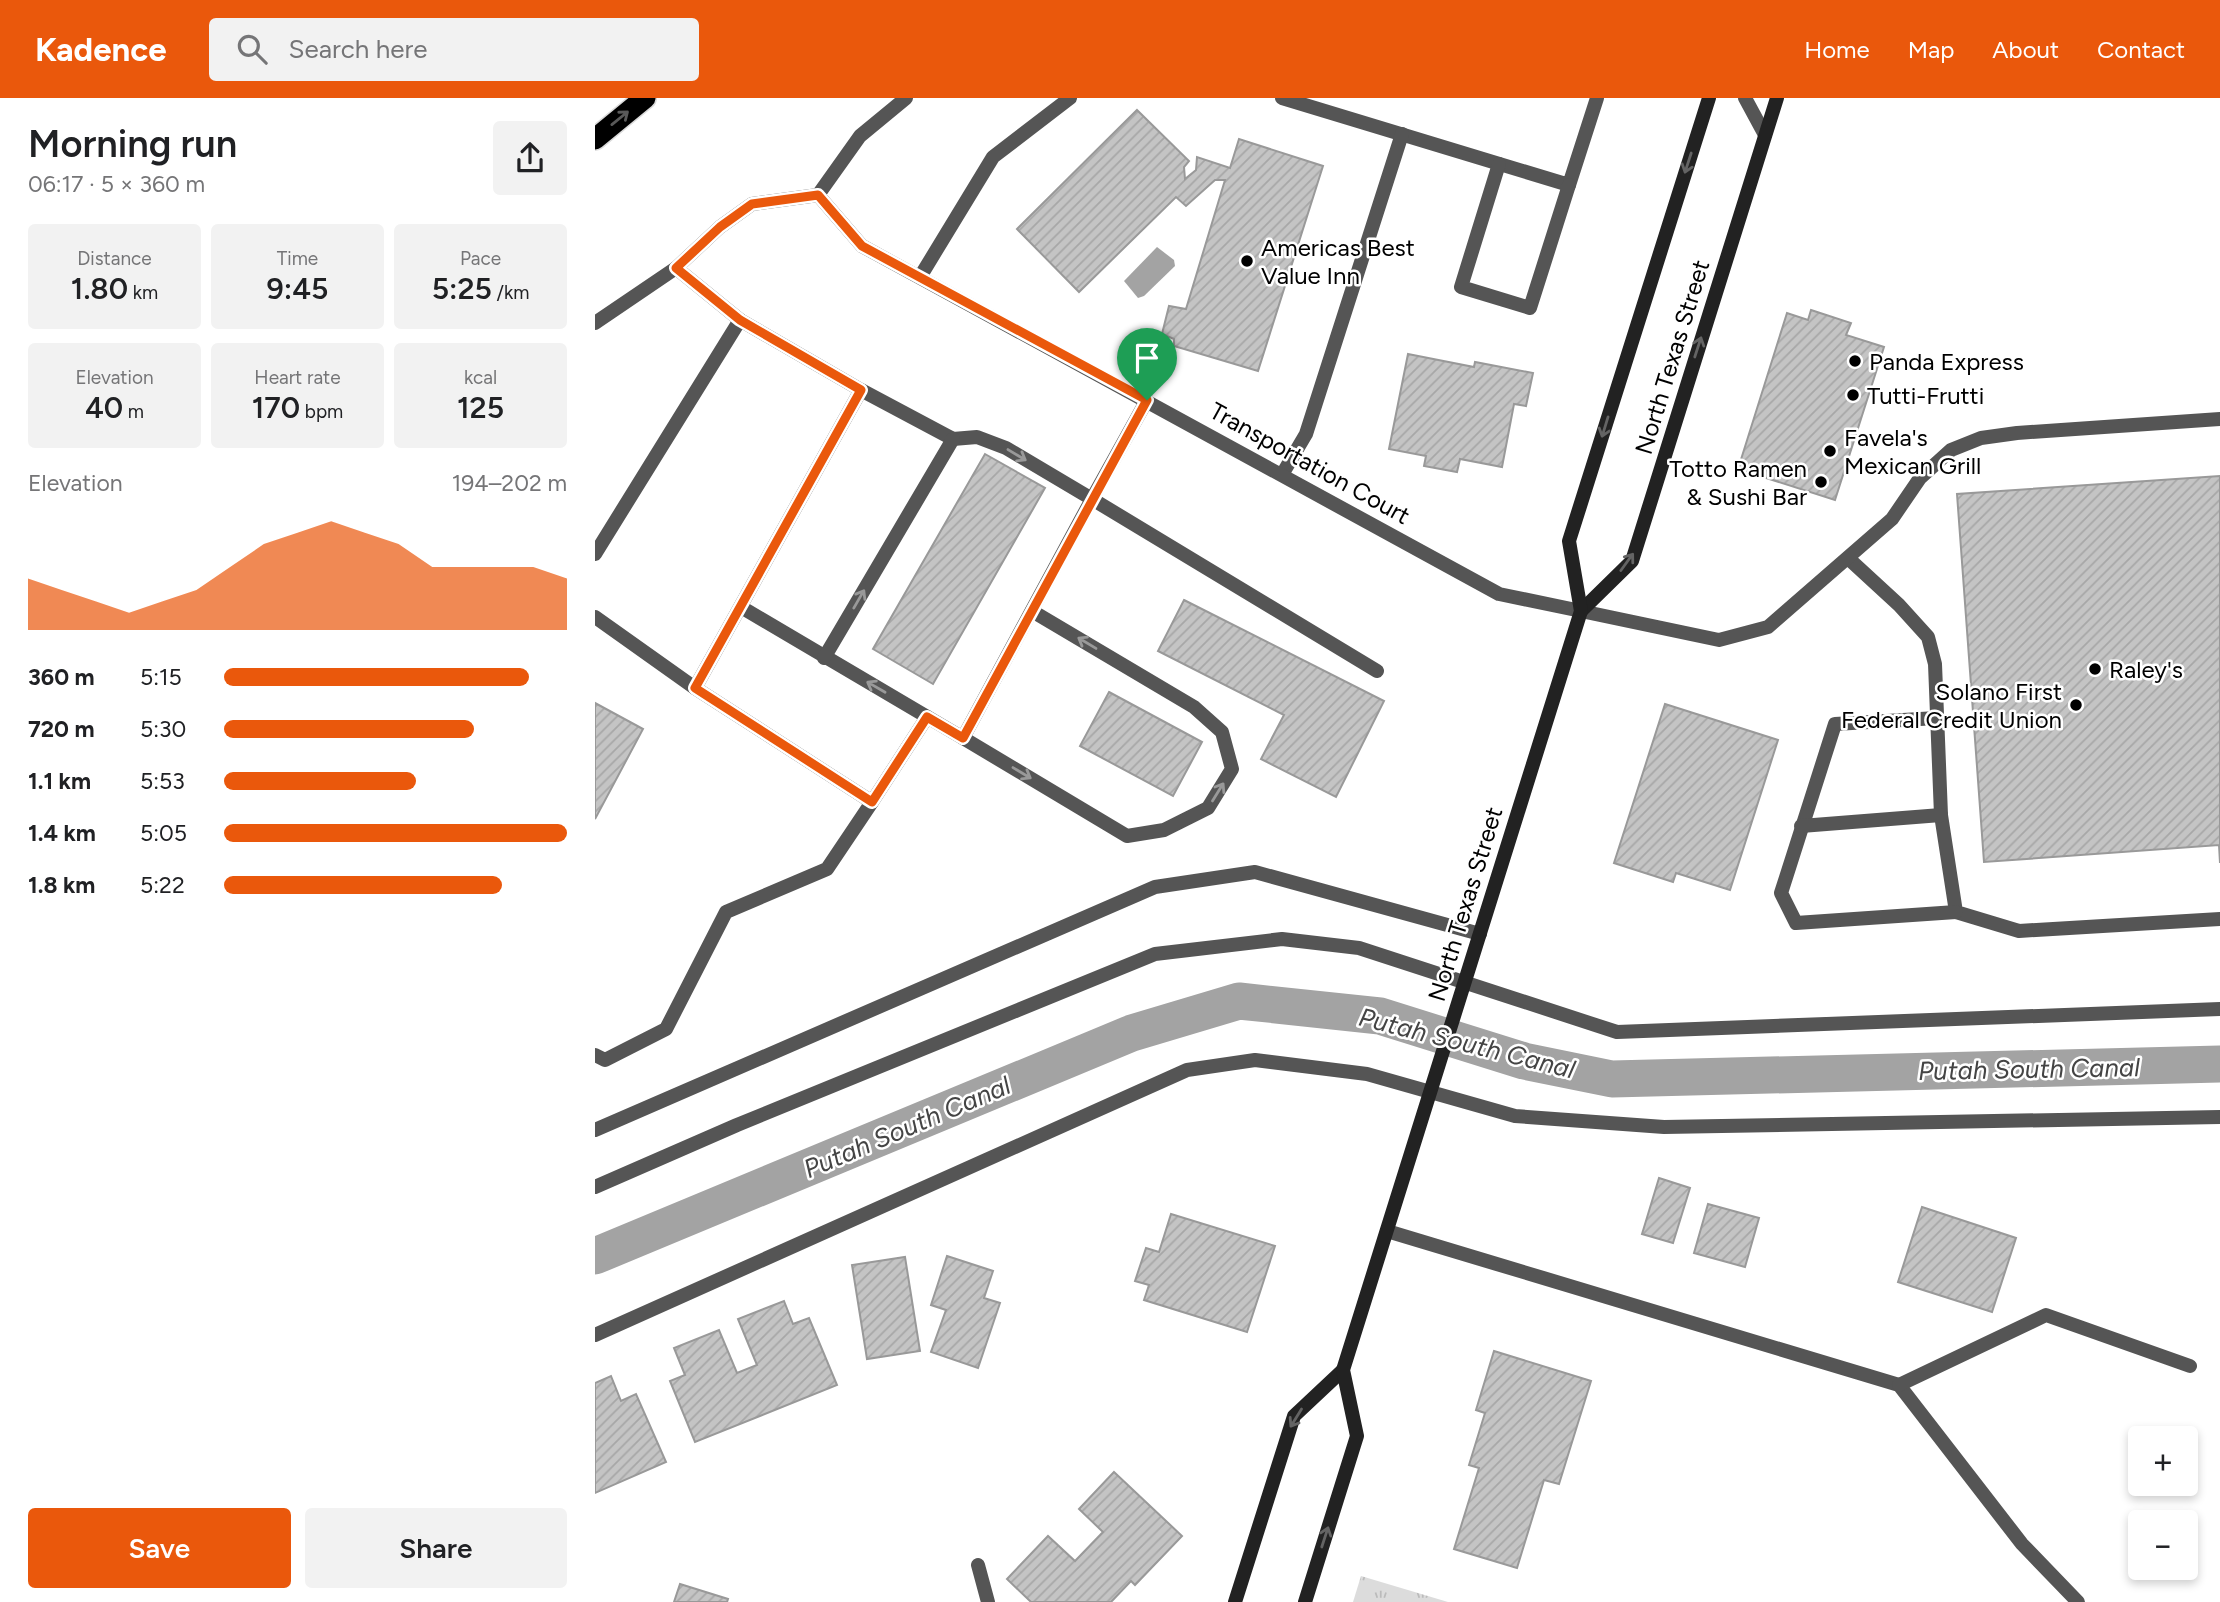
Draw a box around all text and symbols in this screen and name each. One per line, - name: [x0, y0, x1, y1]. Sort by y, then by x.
- search box: [209, 18, 699, 81]
- text: Kadence: [35, 30, 167, 69]
- icon: search: [233, 30, 271, 68]
- text: Search here: [289, 33, 427, 65]
- text: Home: [1804, 35, 1870, 64]
- text: Map: [1908, 35, 1954, 64]
- text: About: [1992, 35, 2059, 64]
- text: Contact: [2097, 35, 2185, 64]
- one-way arrow: [611, 111, 629, 126]
- text: Morning run: [28, 121, 237, 167]
- button: share: [493, 121, 567, 195]
- one-way arrow: [1681, 152, 1694, 174]
- text: 06:17 · 5 × 360 m: [28, 170, 205, 198]
- place label: Americas Best Value Inn: [1261, 233, 1415, 290]
- text: Distance: [77, 247, 152, 270]
- text: Time: [277, 247, 318, 270]
- text: Pace: [460, 247, 501, 270]
- marker: Americas Best Value Inn: [1239, 253, 1255, 269]
- street label: North Texas Street: [1629, 256, 1715, 458]
- text: 1.80: [71, 270, 128, 307]
- text: 9:45: [267, 270, 328, 307]
- text: 5:25: [432, 270, 492, 307]
- text: km: [128, 281, 158, 304]
- text: /km: [492, 281, 529, 304]
- pin: [1117, 328, 1177, 400]
- one-way arrow: [1693, 336, 1706, 358]
- icon: arrive: [1128, 339, 1166, 377]
- place label: Panda Express: [1869, 347, 2024, 376]
- marker: Panda Express: [1847, 353, 1863, 369]
- text: Elevation: [75, 366, 154, 389]
- text: Heart rate: [254, 366, 341, 389]
- text: kcal: [464, 366, 497, 389]
- place label: Tutti-Frutti: [1867, 381, 1984, 410]
- marker: Tutti-Frutti: [1845, 387, 1861, 403]
- text: 40: [85, 389, 123, 426]
- text: 170: [252, 389, 300, 426]
- text: 125: [457, 389, 504, 426]
- street label: Transportation Court: [1205, 396, 1415, 530]
- text: m: [123, 400, 144, 423]
- text: bpm: [300, 400, 343, 423]
- one-way arrow: [1598, 416, 1611, 438]
- place label: Favela's Mexican Grill: [1844, 423, 1981, 480]
- marker: Favela's Mexican Grill: [1822, 443, 1838, 459]
- one-way arrow: [1007, 448, 1027, 462]
- place label: Totto Ramen & Sushi Bar: [1669, 454, 1807, 511]
- text: Elevation: [28, 469, 123, 497]
- text: 194–202 m: [452, 469, 567, 497]
- marker: Totto Ramen & Sushi Bar: [1813, 474, 1829, 490]
- one-way arrow: [1619, 553, 1634, 572]
- one-way arrow: [853, 589, 866, 610]
- one-way arrow: [1078, 636, 1098, 650]
- place label: Raley's: [2109, 655, 2183, 684]
- marker: Raley's: [2087, 661, 2103, 677]
- text: 360 m: [28, 663, 95, 691]
- text: 5:15: [140, 663, 182, 691]
- place label: Solano First Federal Credit Union: [1841, 677, 2062, 734]
- one-way arrow: [866, 680, 886, 694]
- marker: Solano First Federal Credit Union: [2068, 697, 2084, 713]
- text: 720 m: [28, 715, 95, 743]
- text: 5:30: [140, 715, 186, 743]
- one-way arrow: [1011, 766, 1031, 780]
- text: 1.1 km: [28, 767, 91, 795]
- text: 5:53: [140, 767, 185, 795]
- one-way arrow: [1210, 783, 1225, 802]
- street label: North Texas Street: [1422, 803, 1508, 1005]
- text: 1.4 km: [28, 819, 96, 847]
- text: 5:05: [140, 819, 187, 847]
- text: 1.8 km: [28, 871, 95, 899]
- text: 5:22: [140, 871, 185, 899]
- water label: Putah South Canal: [1356, 1001, 1579, 1085]
- water label: Putah South Canal: [1918, 1051, 2140, 1087]
- water label: Putah South Canal: [799, 1069, 1016, 1185]
- one-way arrow: [1289, 1408, 1304, 1427]
- map controls: [2128, 1426, 2198, 1580]
- button: +: [2128, 1426, 2198, 1496]
- button: Save: [28, 1508, 291, 1588]
- button: Share: [305, 1508, 567, 1588]
- button: −: [2128, 1510, 2198, 1580]
- one-way arrow: [1320, 1526, 1333, 1548]

